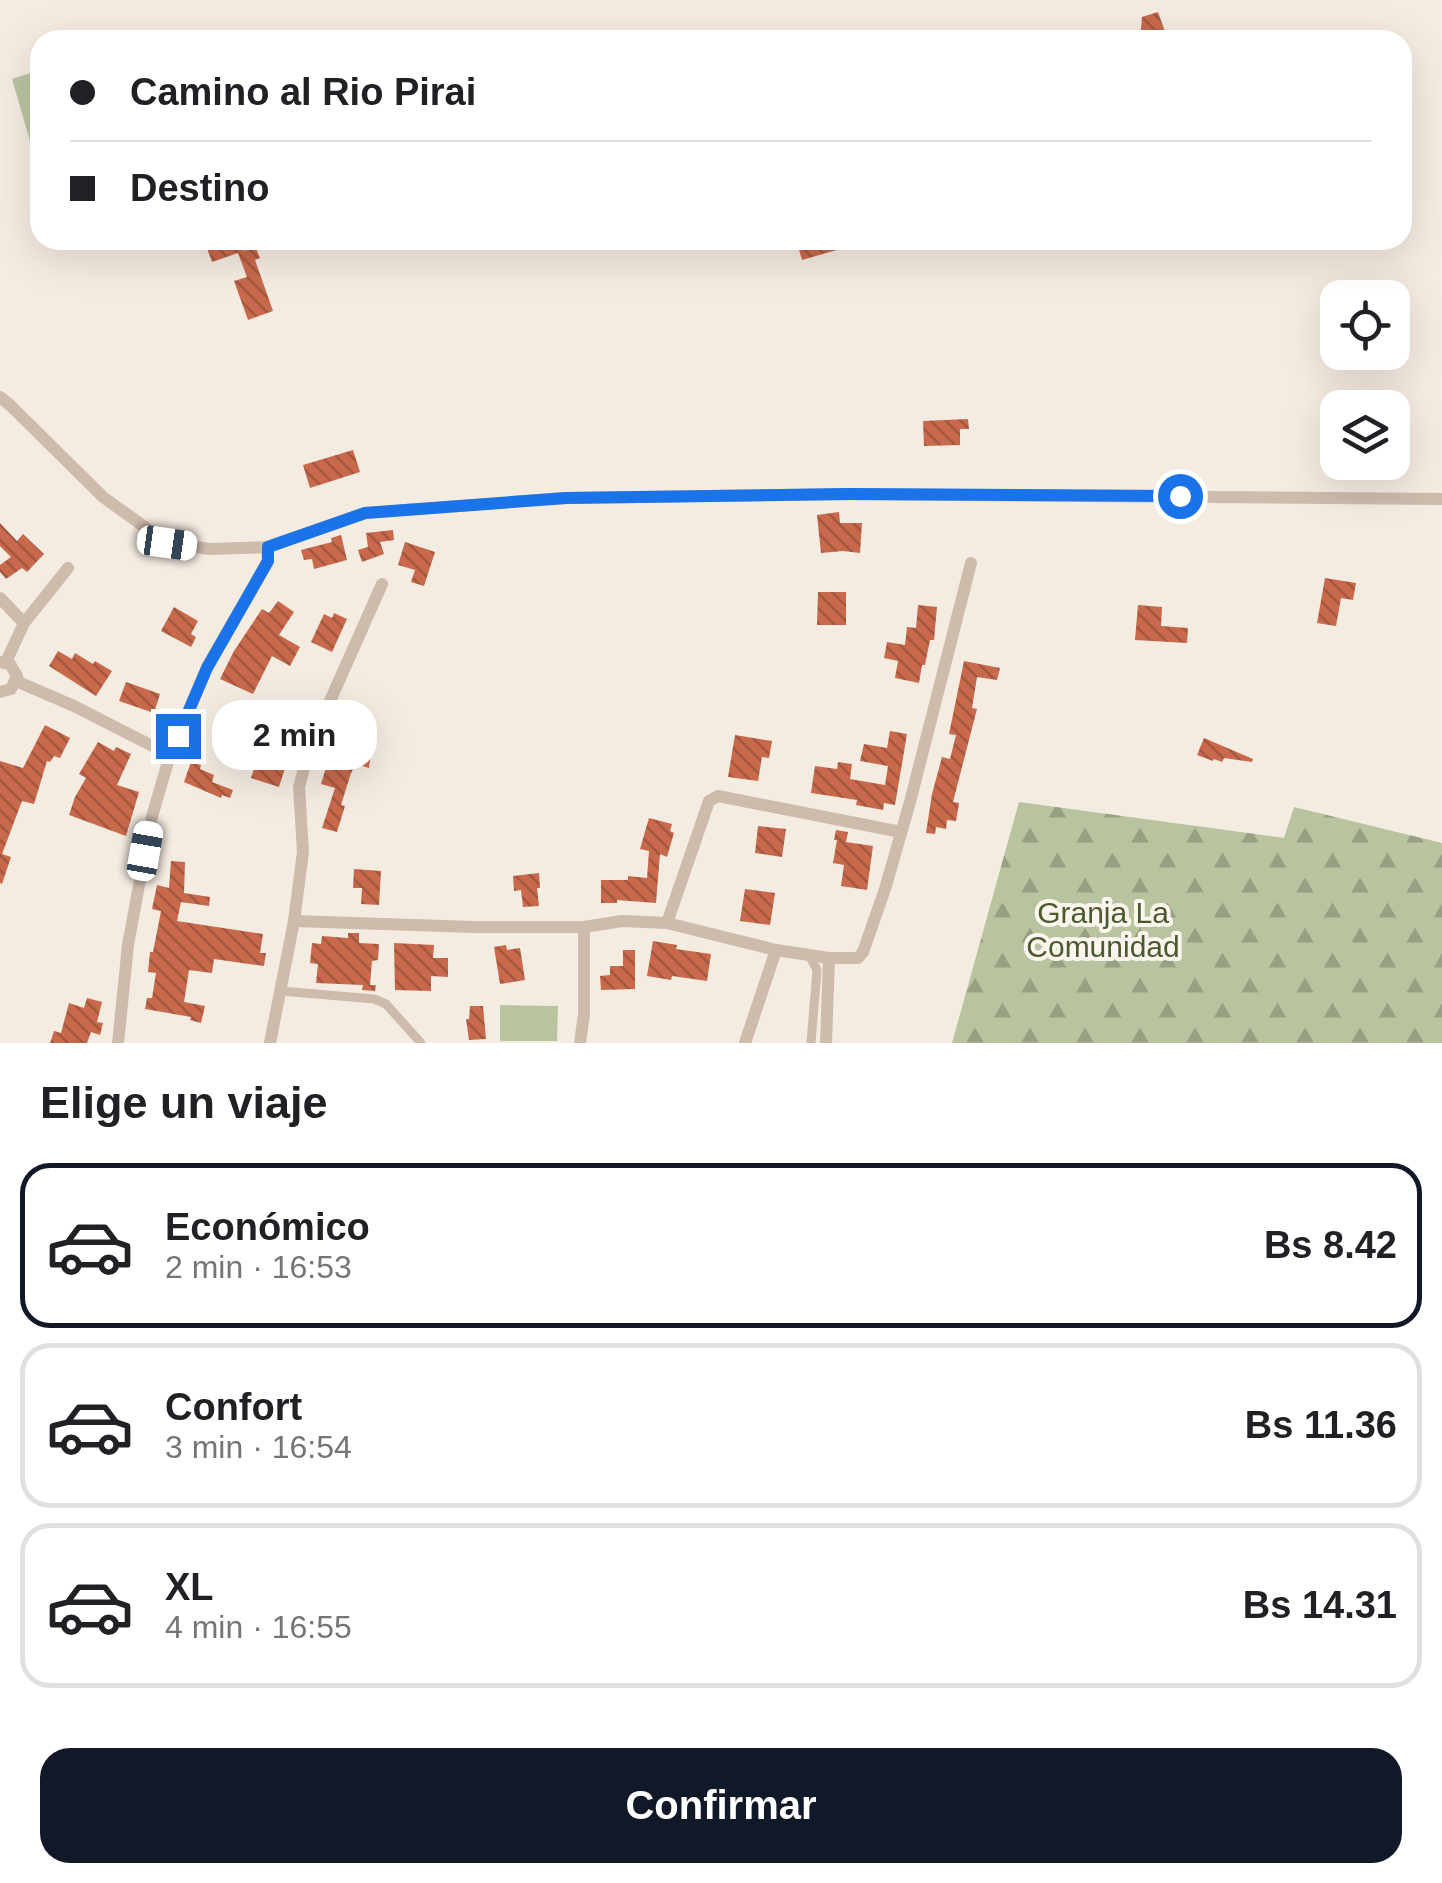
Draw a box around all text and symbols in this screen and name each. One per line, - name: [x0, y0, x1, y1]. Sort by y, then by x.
- text: Camino al Rio Pirai: [130, 71, 476, 113]
- text: Destino: [130, 167, 269, 209]
- map controls: [1320, 280, 1410, 480]
- button: locate: [1320, 280, 1410, 370]
- button: layers: [1320, 390, 1410, 480]
- route start: [1158, 474, 1203, 519]
- car: [135, 524, 199, 562]
- callout: 2 min: [213, 701, 378, 771]
- route end: [156, 714, 201, 759]
- text: 2 min: [253, 717, 336, 753]
- car: [125, 819, 165, 883]
- park label: Granja La Comunidad: [1026, 896, 1180, 963]
- text: Elige un viaje: [40, 1077, 328, 1128]
- icon: car: [45, 1201, 135, 1291]
- text: Económico: [165, 1206, 370, 1248]
- text: Bs 8.42: [1264, 1224, 1397, 1266]
- text: 2 min · 16:53: [165, 1249, 352, 1285]
- icon: car: [45, 1381, 135, 1471]
- text: Confort: [165, 1386, 302, 1428]
- text: Bs 11.36: [1245, 1404, 1397, 1446]
- text: 3 min · 16:54: [165, 1429, 352, 1465]
- icon: car: [45, 1561, 135, 1651]
- text: XL: [165, 1566, 214, 1608]
- text: Bs 14.31: [1243, 1584, 1397, 1626]
- text: 4 min · 16:55: [165, 1609, 352, 1645]
- button: Confirmar: [40, 1748, 1402, 1863]

